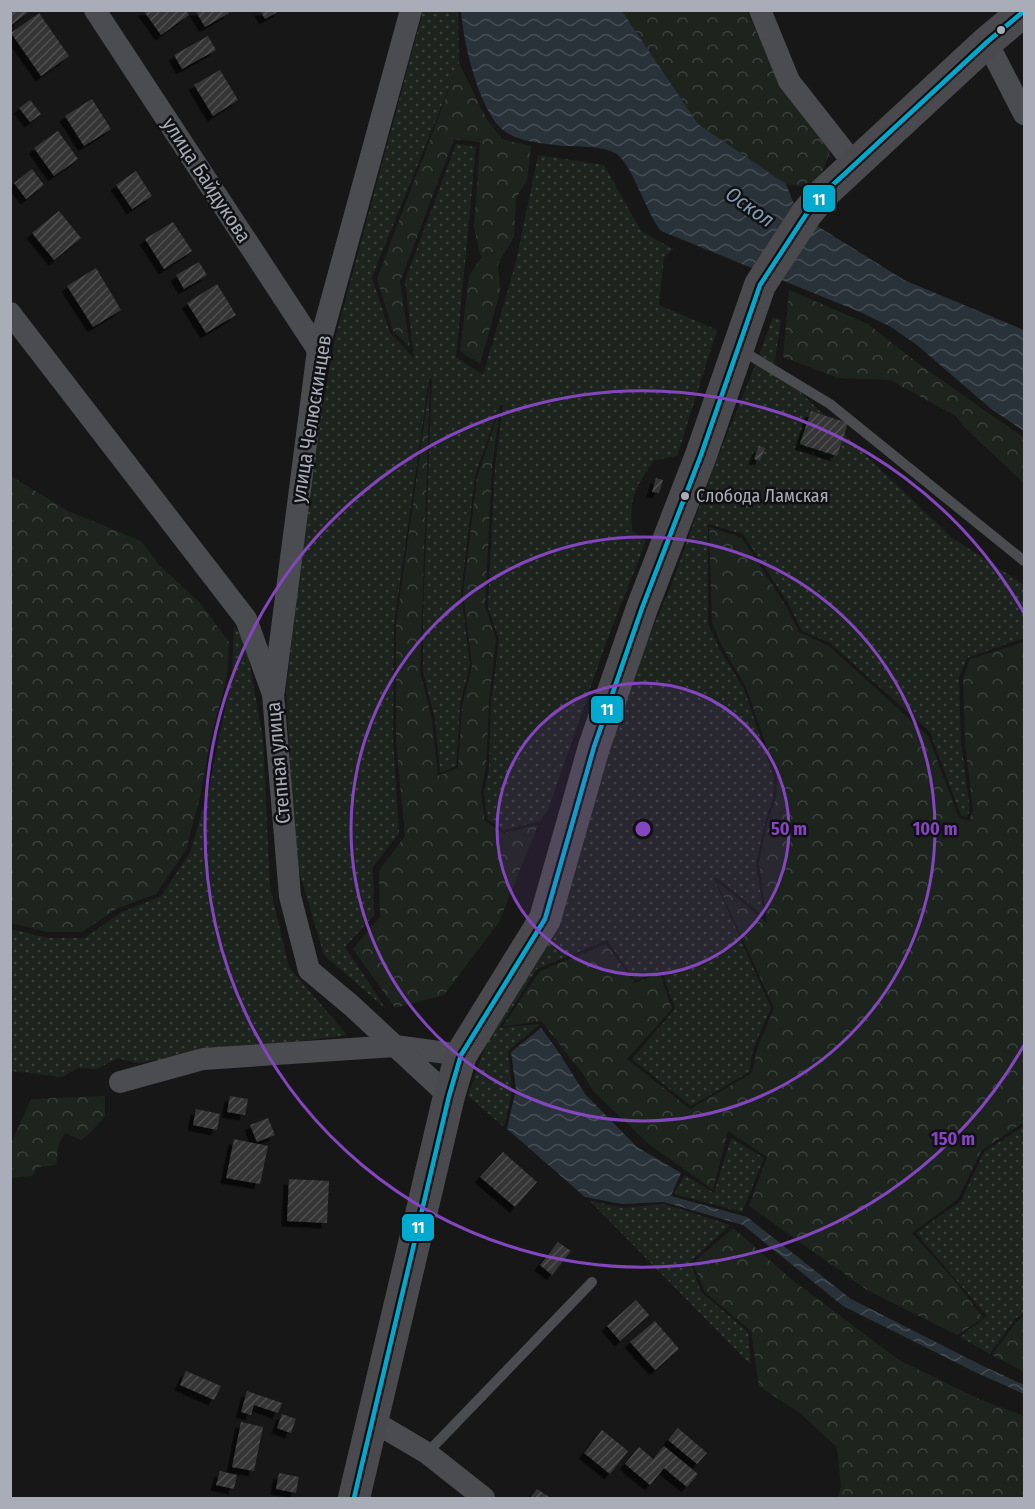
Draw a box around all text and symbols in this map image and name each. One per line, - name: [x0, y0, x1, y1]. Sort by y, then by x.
- unlabelled marker: [995, 24, 1007, 36]
- street label: улица Байдукова: [158, 113, 256, 247]
- water label: Оскол: [721, 181, 779, 233]
- line badge: 11: [802, 184, 836, 213]
- text: 11: [812, 190, 826, 209]
- street label: улица Челюскинцев: [286, 333, 336, 505]
- place label: Слобода Ламская: [696, 485, 829, 507]
- marker: Слобода Ламская: [679, 490, 691, 502]
- line badge: 11: [590, 695, 624, 724]
- text: 11: [600, 700, 614, 719]
- street label: Степная улица: [261, 701, 295, 825]
- text: 50 m: [771, 818, 807, 840]
- text: 100 m: [913, 818, 957, 840]
- centre of rings: [633, 819, 653, 839]
- text: 150 m: [931, 1128, 975, 1150]
- line badge: 11: [401, 1213, 435, 1242]
- text: 11: [411, 1218, 425, 1237]

